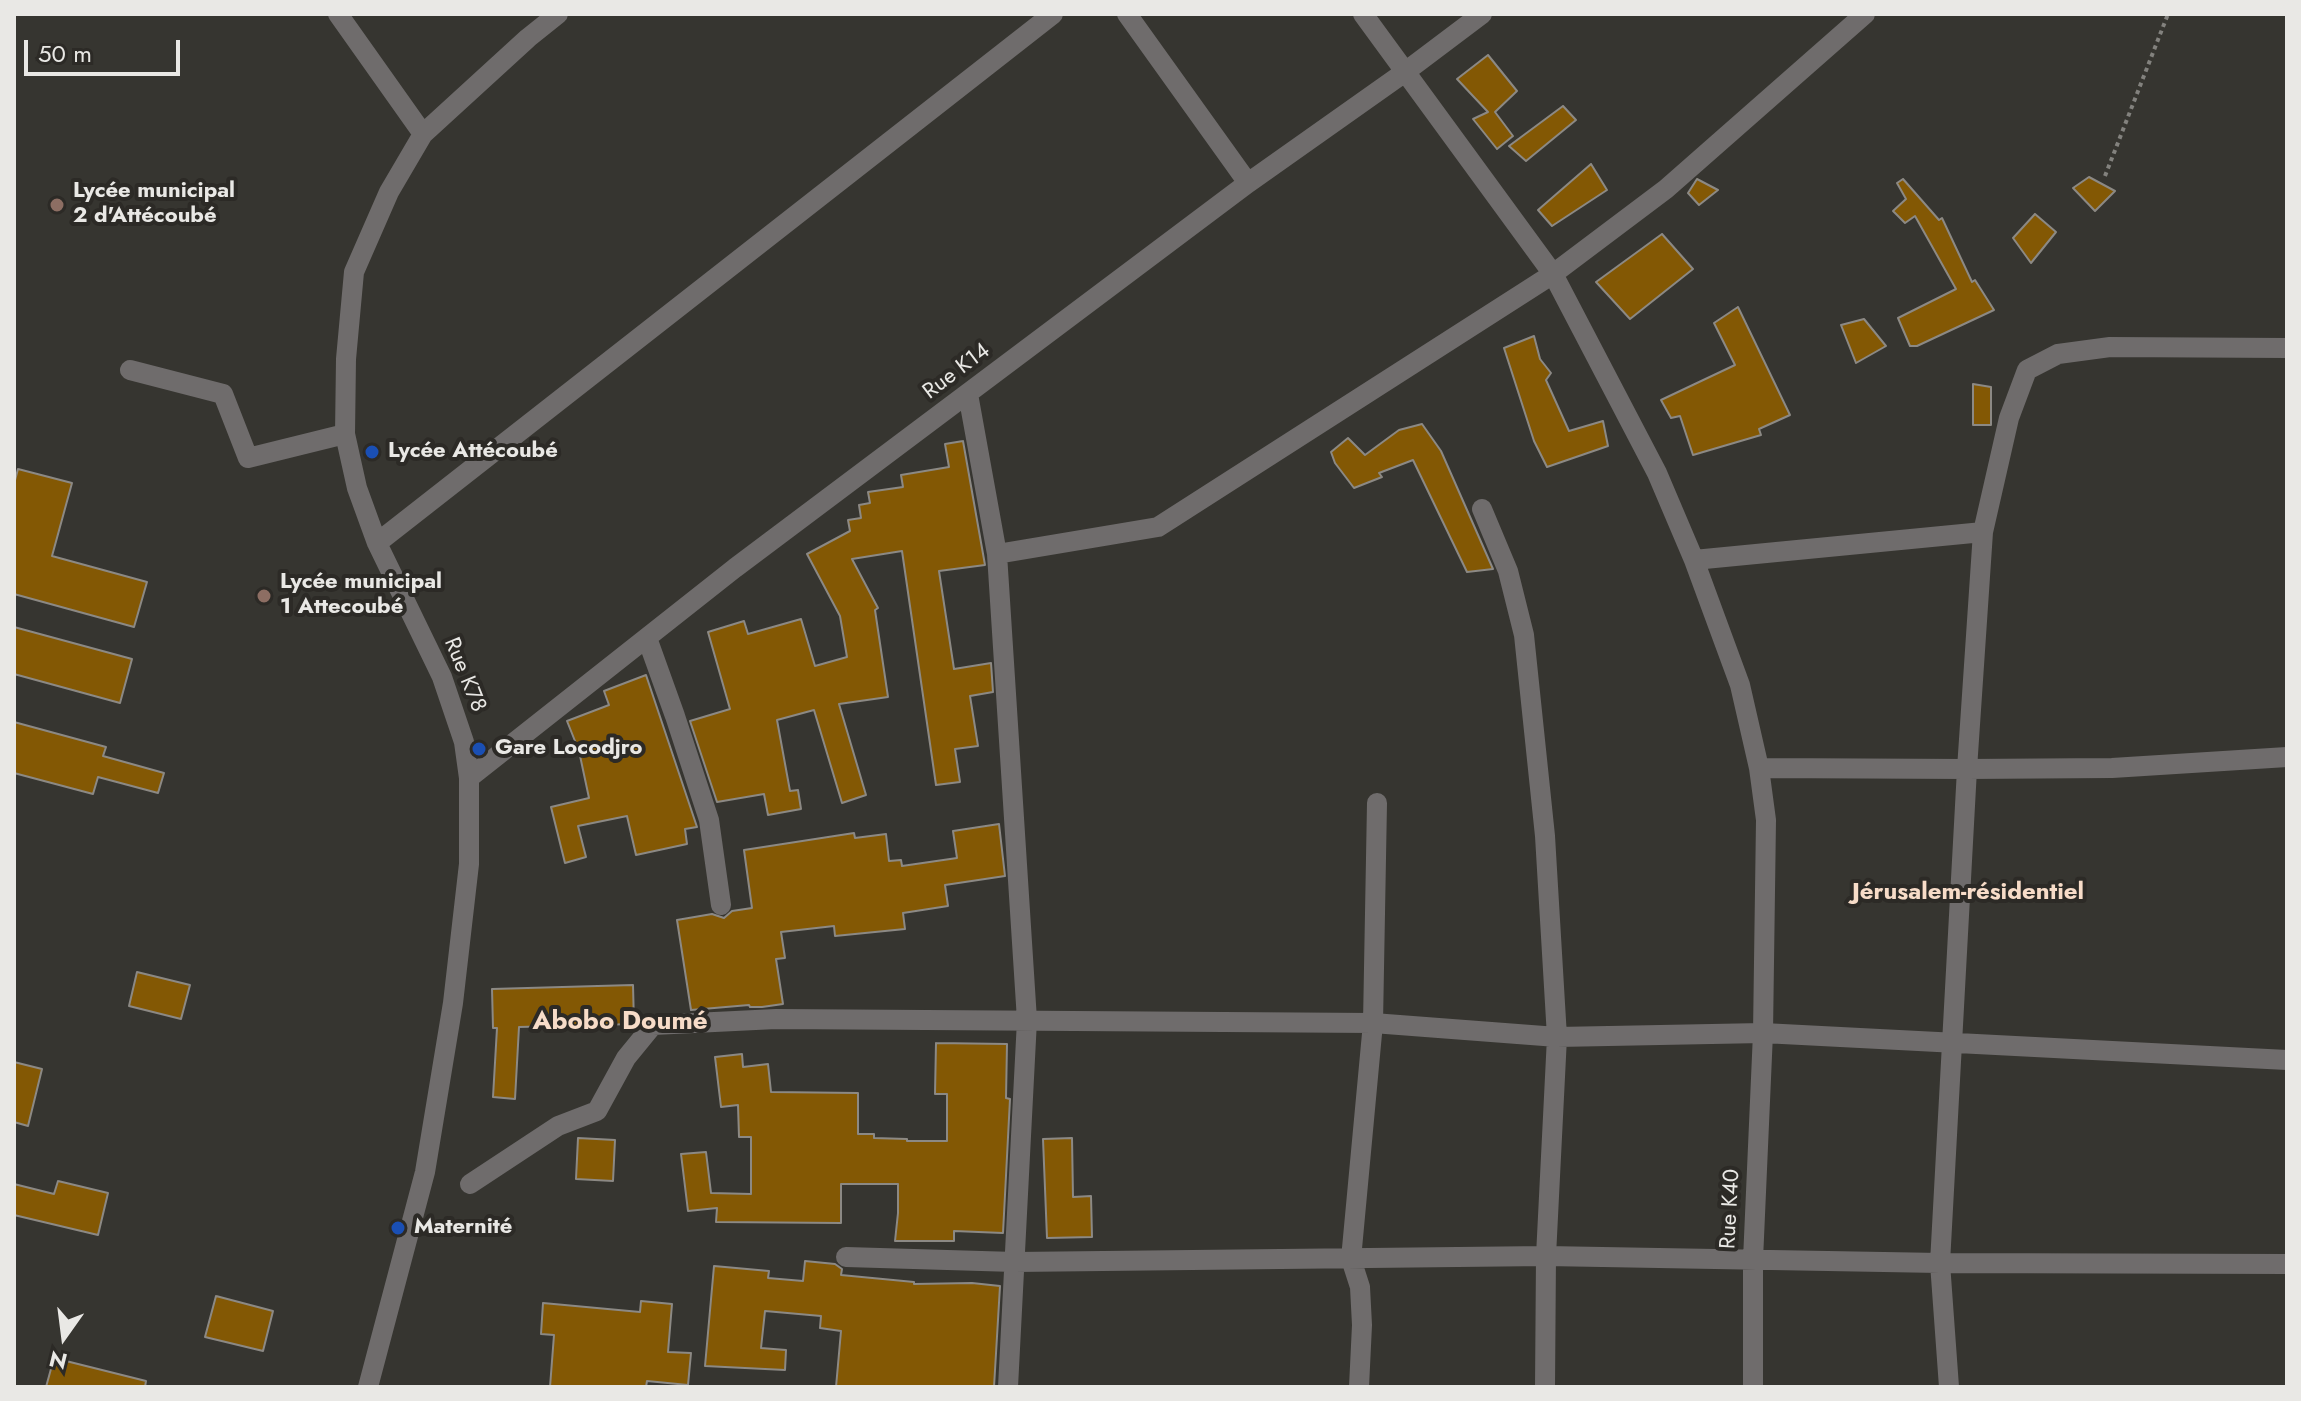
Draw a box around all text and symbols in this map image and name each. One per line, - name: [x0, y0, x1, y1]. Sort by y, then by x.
- scale bar: [28, 24, 184, 74]
- text: 50 m: [38, 36, 92, 71]
- place label: Lycée municipal 2 d'Attécoubé: [73, 179, 235, 230]
- marker: Lycée municipal 2 d'Attécoubé: [48, 196, 66, 214]
- street label: Rue K14: [918, 338, 996, 406]
- place label: Lycée Attécoubé: [388, 439, 558, 465]
- marker: Lycée Attécoubé: [363, 443, 381, 461]
- place label: Lycée municipal 1 Attecoubé: [280, 570, 442, 622]
- marker: Lycée municipal 1 Attecoubé: [255, 587, 273, 605]
- street label: Rue K78: [437, 634, 491, 716]
- place label: Gare Locodjro: [495, 736, 642, 762]
- marker: Gare Locodjro: [470, 740, 488, 758]
- district label: Jérusalem-résidentiel: [1852, 879, 2084, 907]
- district label: Abobo Doumé: [532, 1007, 708, 1039]
- street label: Rue K40: [1716, 1168, 1746, 1250]
- place label: Maternité: [414, 1215, 512, 1241]
- marker: Maternité: [389, 1219, 407, 1237]
- north arrow: [24, 1297, 104, 1377]
- text: N: [46, 1343, 71, 1378]

